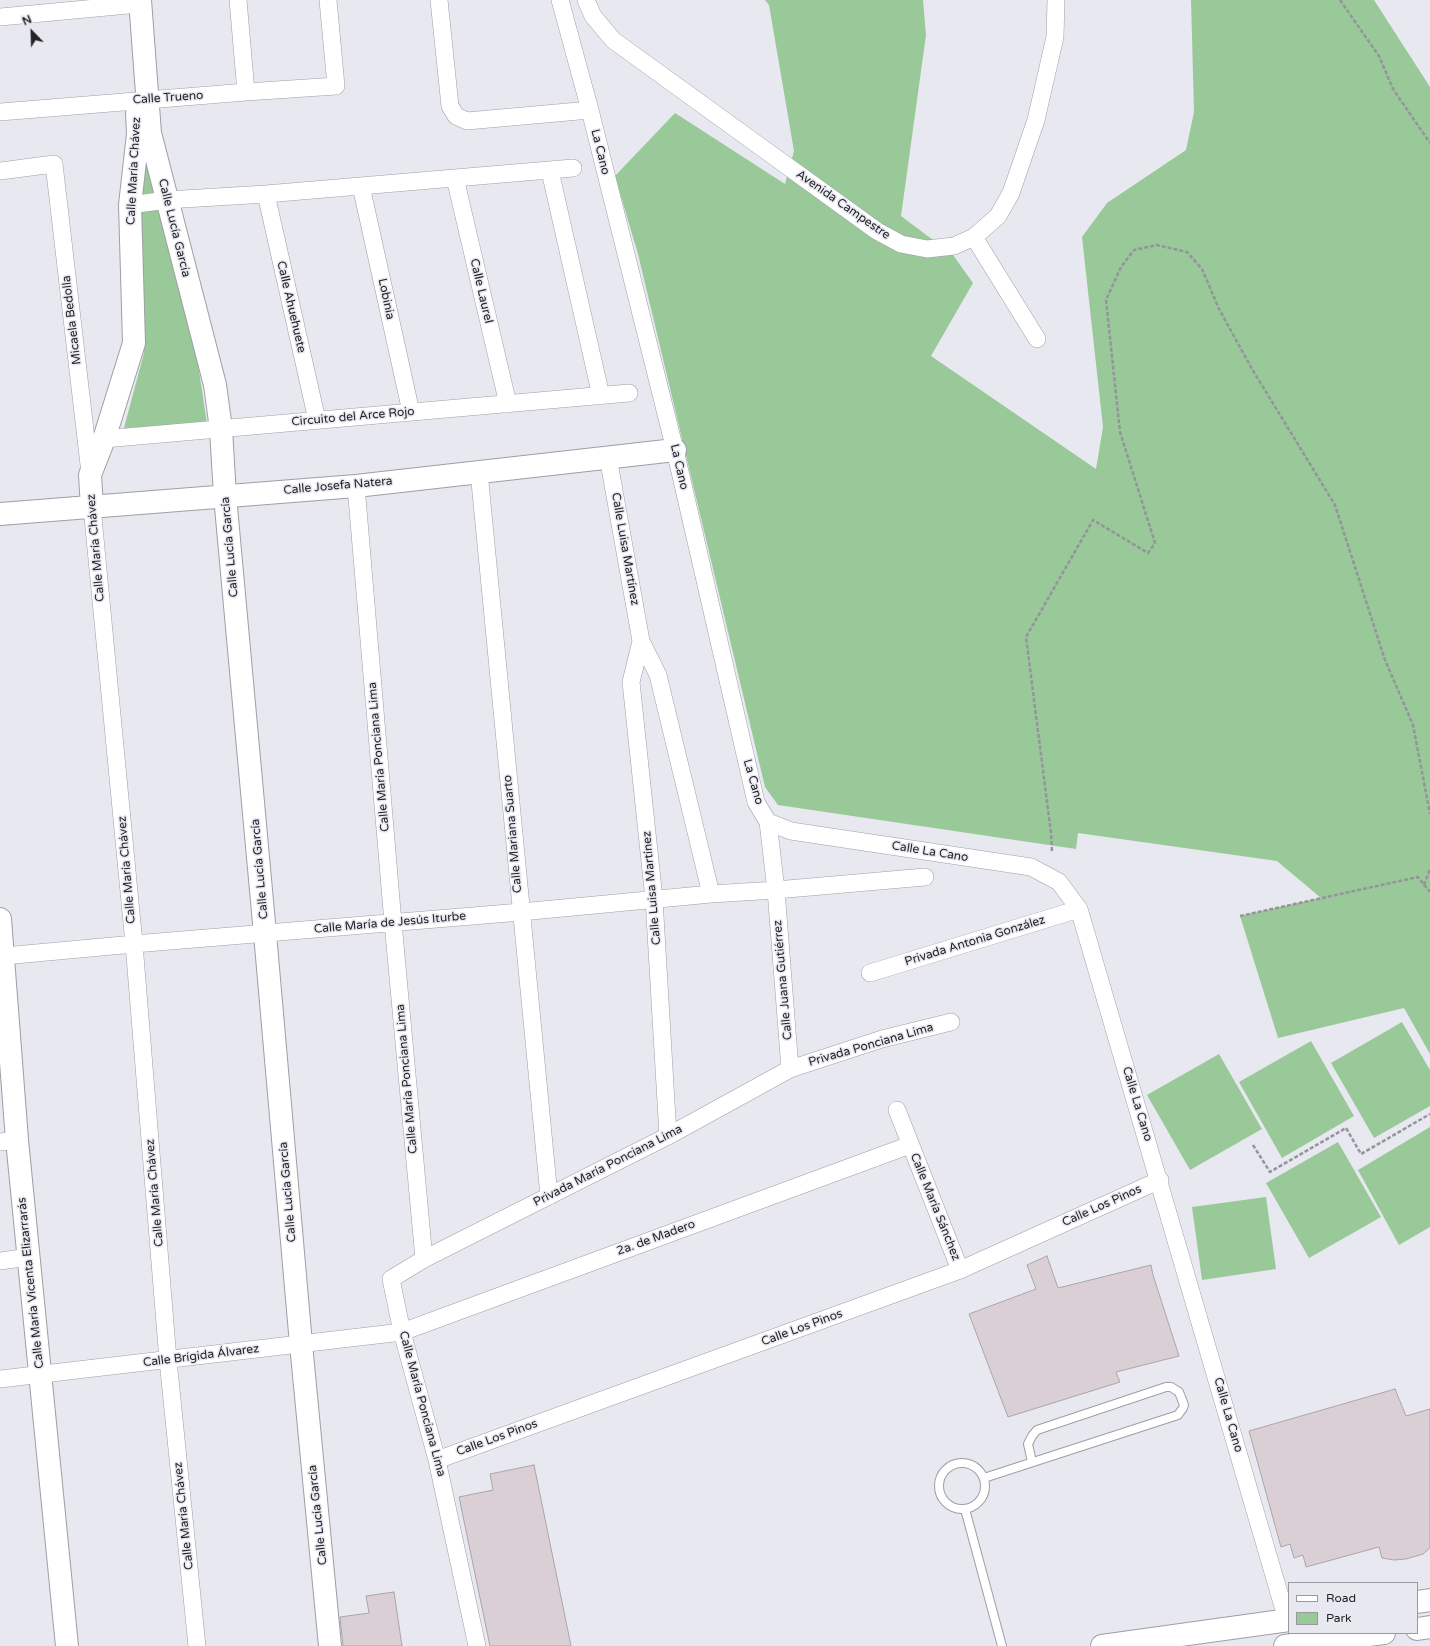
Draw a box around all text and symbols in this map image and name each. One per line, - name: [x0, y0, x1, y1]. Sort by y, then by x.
- north arrow: [12, 12, 52, 52]
- text: N: [21, 13, 34, 28]
- street label: Calle Trueno: [132, 88, 204, 108]
- street label: Calle María Chávez: [124, 117, 144, 225]
- street label: La Cano: [587, 128, 613, 176]
- street label: Avenida Campestre: [793, 167, 893, 243]
- street label: Calle Lucía García: [155, 177, 193, 279]
- street label: Calle Laurel: [467, 257, 495, 325]
- street label: Calle Ahuehuete: [273, 260, 309, 354]
- street label: Micaela Bedolla: [59, 275, 85, 365]
- street label: Lobinia: [375, 277, 397, 321]
- street label: Circuito del Arce Rojo: [291, 404, 415, 430]
- street label: La Cano: [667, 443, 691, 491]
- street label: Calle Josefa Natera: [283, 474, 393, 498]
- street label: Calle Luisa Martínez: [608, 491, 642, 607]
- street label: Calle María Chávez: [84, 494, 108, 602]
- street label: Calle Lucía García: [218, 496, 242, 598]
- street label: Calle María Ponciana Lima: [365, 682, 393, 832]
- street label: La Cano: [740, 758, 766, 806]
- street label: Calle Mariana Suarto: [501, 774, 525, 894]
- street label: Calle María Chávez: [115, 816, 139, 924]
- street label: Calle Lucía García: [248, 818, 272, 920]
- street label: Calle Luisa Martínez: [640, 830, 664, 946]
- street label: Calle La Cano: [891, 839, 969, 865]
- street label: Calle María de Jesús Iturbe: [313, 909, 467, 937]
- street label: Privada Antonia González: [903, 913, 1047, 969]
- street label: Calle Juana Gutiérrez: [771, 919, 795, 1041]
- street label: Calle María Ponciana Lima: [393, 1004, 421, 1154]
- street label: Privada Ponciana Lima: [807, 1020, 935, 1070]
- street label: Calle La Cano: [1119, 1065, 1155, 1143]
- street label: Privada María Ponciana Lima: [531, 1122, 685, 1210]
- street label: Calle María Chávez: [143, 1139, 167, 1247]
- street label: Calle Lucía García: [276, 1141, 300, 1243]
- street label: Calle María Sánchez: [907, 1151, 963, 1263]
- street label: Calle Los Pinos: [1060, 1182, 1144, 1230]
- street label: Calle María Vicenta Elizarrarás: [15, 1197, 47, 1369]
- street label: 2a. de Madero: [615, 1217, 697, 1259]
- street label: Calle Los Pinos: [759, 1307, 845, 1349]
- street label: Calle María Ponciana Lima: [396, 1330, 448, 1478]
- street label: Calle Brígida Álvarez: [142, 1342, 260, 1370]
- street label: Calle La Cano: [1210, 1376, 1246, 1454]
- street label: Calle Los Pinos: [454, 1417, 540, 1459]
- street label: Calle María Chávez: [171, 1462, 197, 1570]
- street label: Calle Lucía García: [306, 1464, 330, 1566]
- legend: [1288, 1582, 1418, 1634]
- text: Road: [1326, 1591, 1356, 1605]
- text: Park: [1326, 1611, 1352, 1625]

